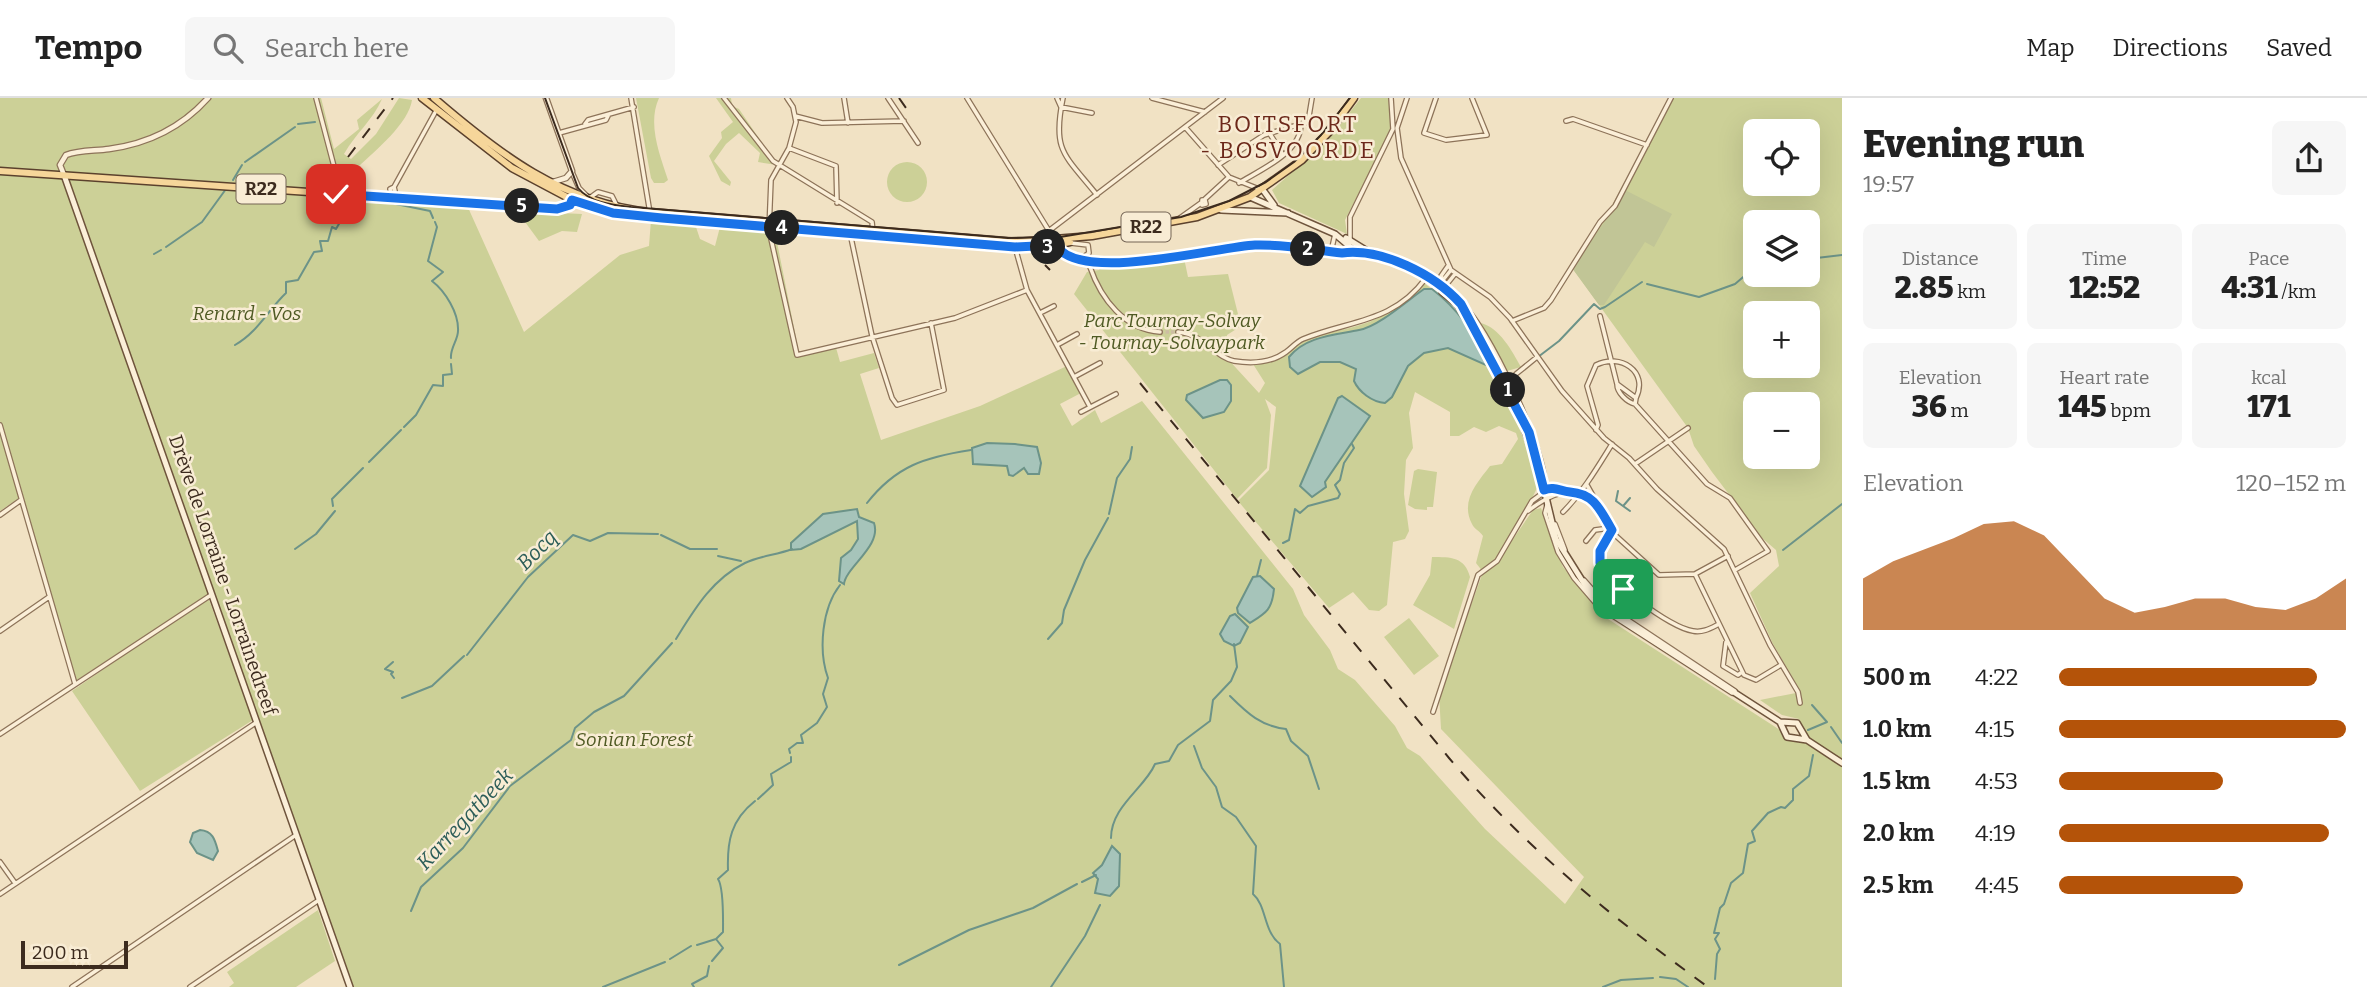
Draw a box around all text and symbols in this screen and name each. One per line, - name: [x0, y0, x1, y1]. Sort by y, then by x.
- search box: [185, 17, 675, 80]
- text: Tempo: [35, 28, 143, 68]
- icon: search: [209, 29, 247, 67]
- text: Search here: [265, 33, 409, 64]
- text: Map: [2026, 34, 2075, 62]
- text: Directions: [2113, 34, 2228, 62]
- text: Saved: [2266, 34, 2332, 62]
- district label: BOITSFORT - BOSVOORDE: [1200, 110, 1376, 164]
- map controls: [1743, 119, 1820, 469]
- button: locate: [1743, 119, 1820, 196]
- text: Evening run: [1863, 121, 2084, 167]
- button: share: [2272, 121, 2346, 195]
- pin: [306, 164, 366, 224]
- text: 19:57: [1863, 170, 1914, 198]
- road number: R22: [236, 174, 286, 204]
- icon: check: [317, 175, 355, 213]
- pin: 5: [504, 188, 540, 224]
- text: 5: [516, 194, 527, 217]
- button: layers: [1743, 210, 1820, 287]
- pin: 4: [764, 211, 800, 246]
- road number: R22: [1122, 212, 1170, 242]
- text: 4: [776, 216, 787, 239]
- pin: 3: [1030, 230, 1066, 264]
- pin: 2: [1290, 232, 1326, 266]
- text: 3: [1042, 235, 1053, 258]
- text: 2: [1302, 237, 1313, 260]
- text: Distance: [1902, 247, 1979, 270]
- text: Time: [2082, 247, 2127, 270]
- text: Pace: [2248, 247, 2289, 270]
- text: 2.85: [1894, 270, 1954, 306]
- text: 12:52: [2069, 270, 2140, 306]
- text: 4:31: [2221, 270, 2278, 306]
- text: km: [1954, 280, 1986, 303]
- text: /km: [2278, 280, 2316, 303]
- button: +: [1743, 301, 1820, 378]
- park label: Renard - Vos: [193, 302, 301, 325]
- park label: Parc Tournay-Solvay - Tournay-Solvaypark: [1079, 309, 1266, 354]
- text: Elevation: [1899, 366, 1982, 389]
- text: Heart rate: [2060, 366, 2149, 389]
- text: kcal: [2251, 366, 2287, 389]
- pin: 1: [1490, 372, 1526, 408]
- text: 1: [1503, 378, 1512, 401]
- text: 36: [1912, 389, 1947, 425]
- text: 145: [2058, 389, 2107, 425]
- text: 171: [2247, 389, 2291, 425]
- button: −: [1743, 392, 1820, 469]
- text: m: [1947, 399, 1969, 422]
- text: bpm: [2107, 399, 2151, 422]
- street label: Drève de Lorraine - Lorrainedreef: [164, 432, 282, 719]
- text: Elevation: [1863, 469, 1963, 497]
- text: 120–152 m: [2236, 469, 2346, 497]
- water label: Bocq: [511, 524, 563, 576]
- pin: [1593, 559, 1653, 619]
- icon: arrive: [1604, 570, 1642, 608]
- text: 500 m: [1863, 663, 1931, 691]
- text: 4:22: [1975, 663, 2018, 691]
- text: 1.0 km: [1863, 715, 1932, 743]
- text: 4:15: [1975, 715, 2015, 743]
- park label: Sonian Forest: [575, 728, 693, 751]
- water label: Karregatbeek: [411, 762, 519, 875]
- text: 1.5 km: [1863, 767, 1930, 795]
- text: 4:53: [1975, 767, 2018, 795]
- text: 2.0 km: [1863, 819, 1934, 847]
- text: 4:19: [1975, 819, 2016, 847]
- text: 2.5 km: [1863, 871, 1933, 899]
- text: 4:45: [1975, 871, 2019, 899]
- scale bar: [21, 938, 128, 970]
- text: 200 m: [32, 941, 89, 964]

